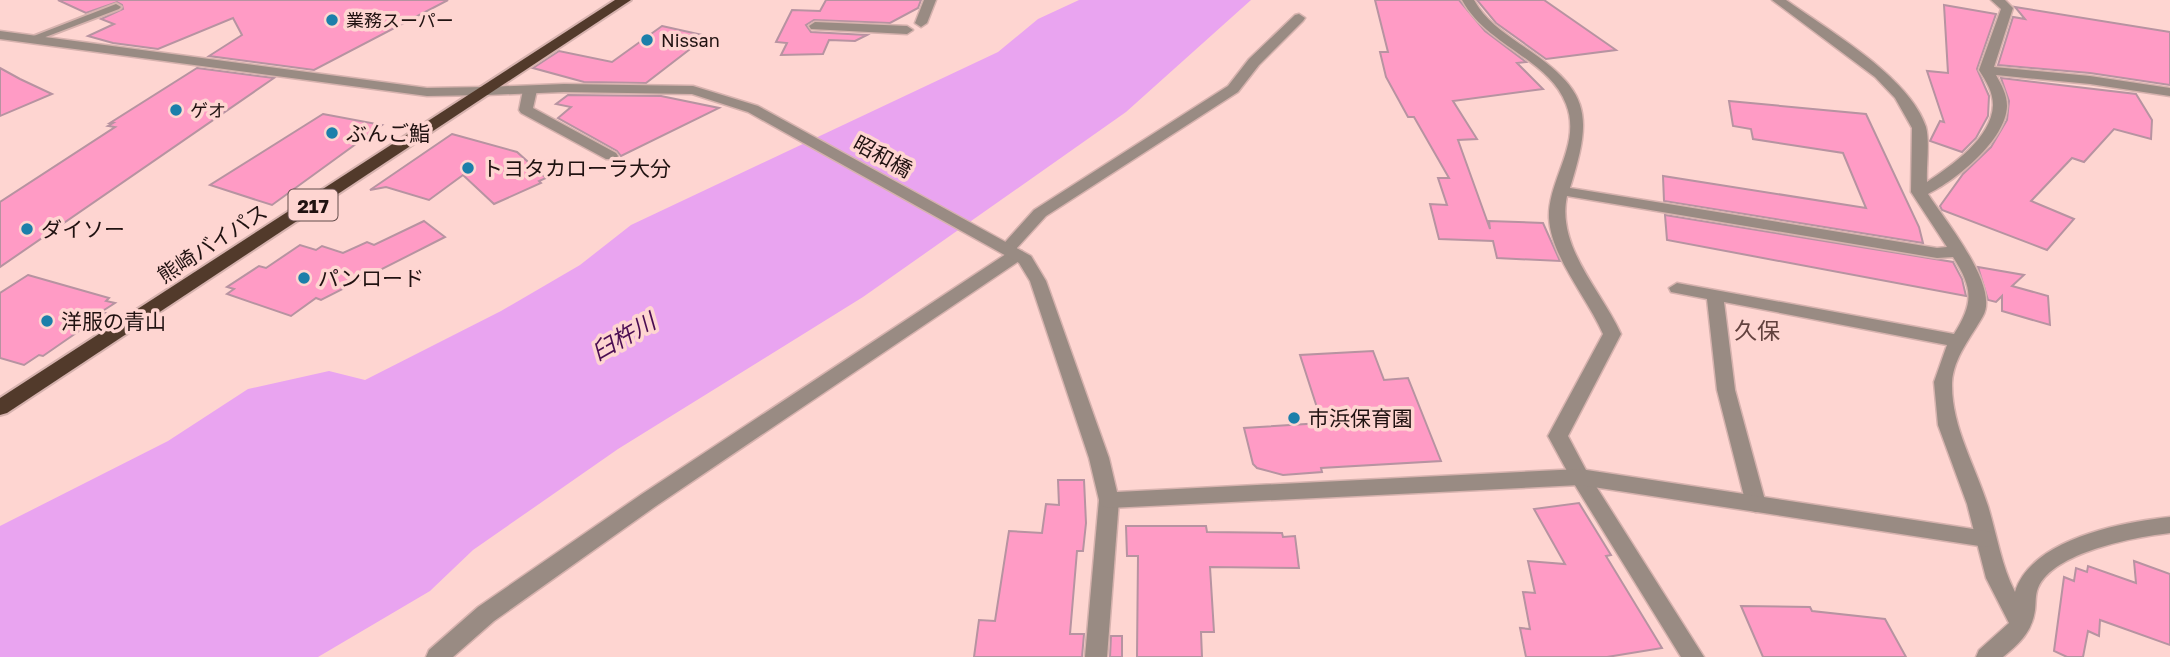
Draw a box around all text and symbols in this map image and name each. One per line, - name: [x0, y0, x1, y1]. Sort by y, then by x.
- place label: 業務スーパー: [346, 9, 454, 31]
- marker: 業務スーパー: [324, 12, 340, 28]
- place label: Nissan: [661, 29, 720, 51]
- marker: Nissan: [639, 32, 655, 48]
- place label: ゲオ: [190, 99, 226, 121]
- marker: ゲオ: [168, 102, 184, 118]
- place label: ぶんご鮨: [346, 120, 430, 146]
- marker: ぶんご鮨: [324, 125, 340, 141]
- street label: 昭和橋: [849, 129, 917, 183]
- place label: トヨタカローラ大分: [482, 155, 671, 181]
- marker: トヨタカローラ大分: [460, 160, 476, 176]
- road number: 217: [288, 190, 338, 220]
- street label: 熊崎バイパス: [152, 198, 272, 288]
- place label: ダイソー: [41, 216, 125, 242]
- marker: ダイソー: [19, 221, 35, 237]
- place label: パンロード: [318, 265, 424, 291]
- marker: パンロード: [296, 270, 312, 286]
- water label: 臼杵川: [586, 305, 662, 365]
- place label: 洋服の青山: [61, 308, 166, 334]
- marker: 洋服の青山: [39, 313, 55, 329]
- district label: 久保: [1734, 316, 1780, 344]
- place label: 市浜保育園: [1308, 405, 1413, 431]
- marker: 市浜保育園: [1286, 410, 1302, 426]

